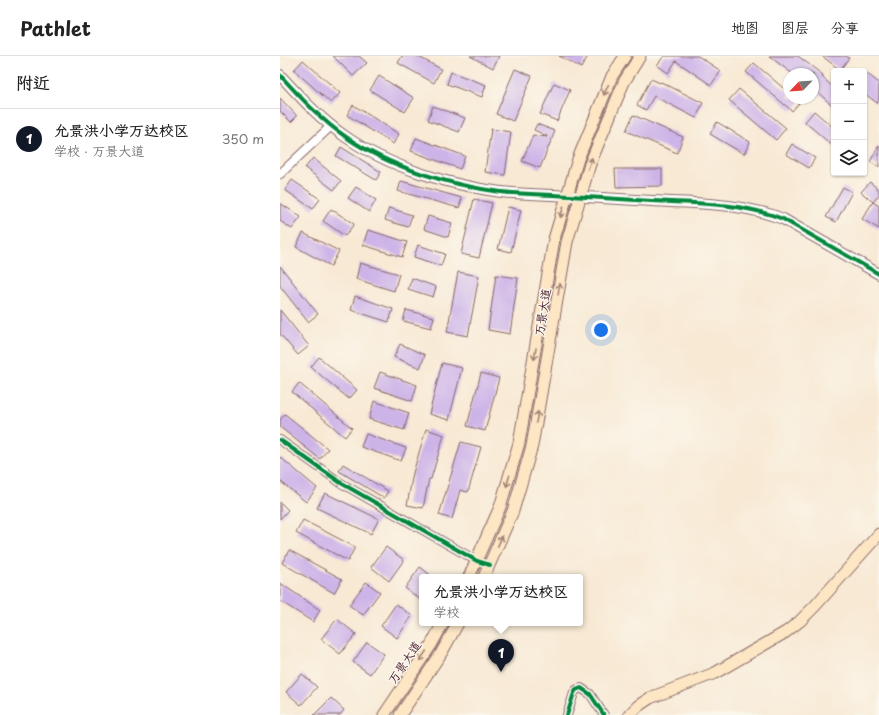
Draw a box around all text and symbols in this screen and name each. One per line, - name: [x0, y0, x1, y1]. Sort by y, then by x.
- text: Pathlet: [20, 14, 91, 42]
- text: 地图: [731, 17, 759, 38]
- text: 图层: [781, 17, 809, 38]
- text: 分享: [831, 17, 859, 38]
- north arrow: [783, 68, 819, 104]
- map controls: [831, 68, 867, 176]
- button: +: [831, 68, 867, 104]
- text: 附近: [16, 69, 50, 95]
- one-way arrow: [602, 84, 610, 96]
- button: −: [831, 104, 867, 140]
- text: 允景洪小学万达校区: [54, 118, 189, 141]
- text: 1: [26, 129, 32, 148]
- text: 350 m: [222, 129, 264, 148]
- button: layers: [831, 140, 867, 176]
- text: 学校 · 万景大道: [54, 141, 144, 160]
- one-way arrow: [587, 158, 595, 170]
- one-way arrow: [558, 205, 565, 218]
- one-way arrow: [555, 283, 563, 296]
- street label: 万景大道: [529, 287, 555, 337]
- your location: [591, 320, 611, 340]
- one-way arrow: [531, 347, 539, 360]
- one-way arrow: [533, 411, 541, 424]
- one-way arrow: [504, 474, 511, 487]
- one-way arrow: [497, 536, 504, 548]
- popup: [419, 574, 583, 626]
- text: 允景洪小学万达校区: [433, 579, 569, 602]
- text: 学校: [433, 602, 460, 621]
- street label: 万景大道: [383, 637, 425, 687]
- pin: 1: [488, 639, 514, 672]
- one-way arrow: [419, 651, 428, 662]

